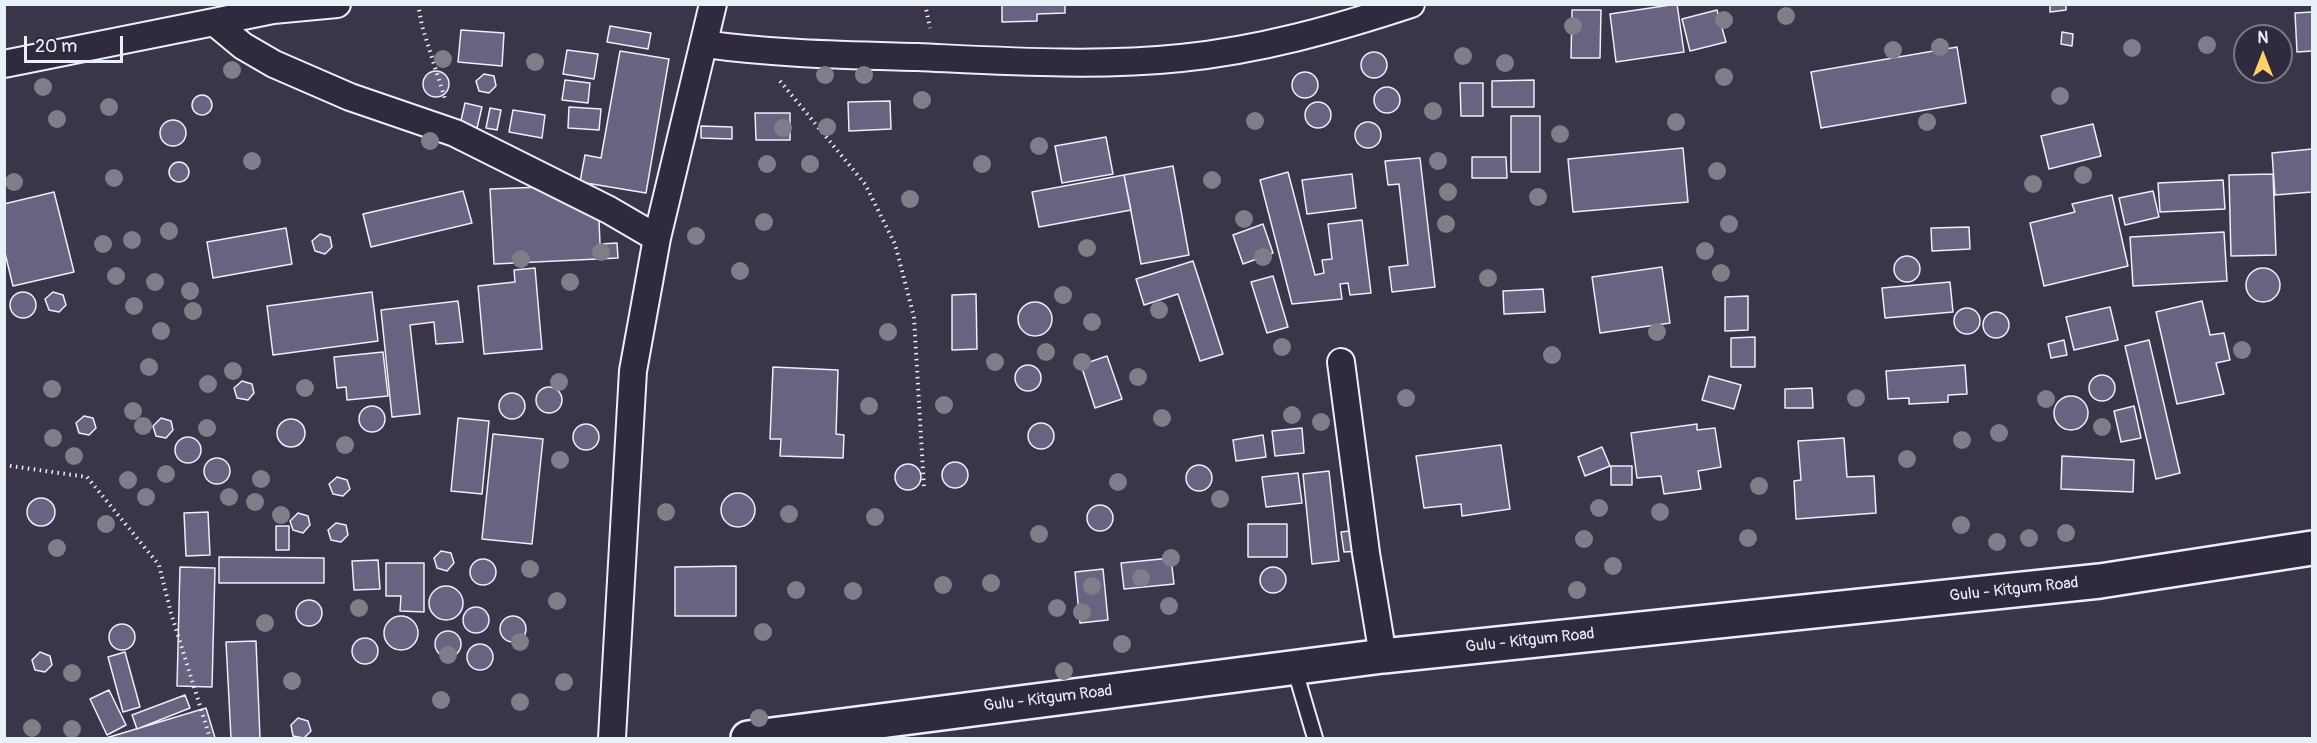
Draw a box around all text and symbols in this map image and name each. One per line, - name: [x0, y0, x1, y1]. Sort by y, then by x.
- scale bar: [27, 24, 126, 62]
- north arrow: [2233, 24, 2293, 84]
- text: N: [2258, 28, 2268, 48]
- text: 20 m: [35, 35, 77, 58]
- street label: Gulu - Kitgum Road: [1949, 574, 2079, 606]
- street label: Gulu - Kitgum Road: [1465, 625, 1595, 657]
- street label: Gulu - Kitgum Road: [982, 682, 1114, 716]

